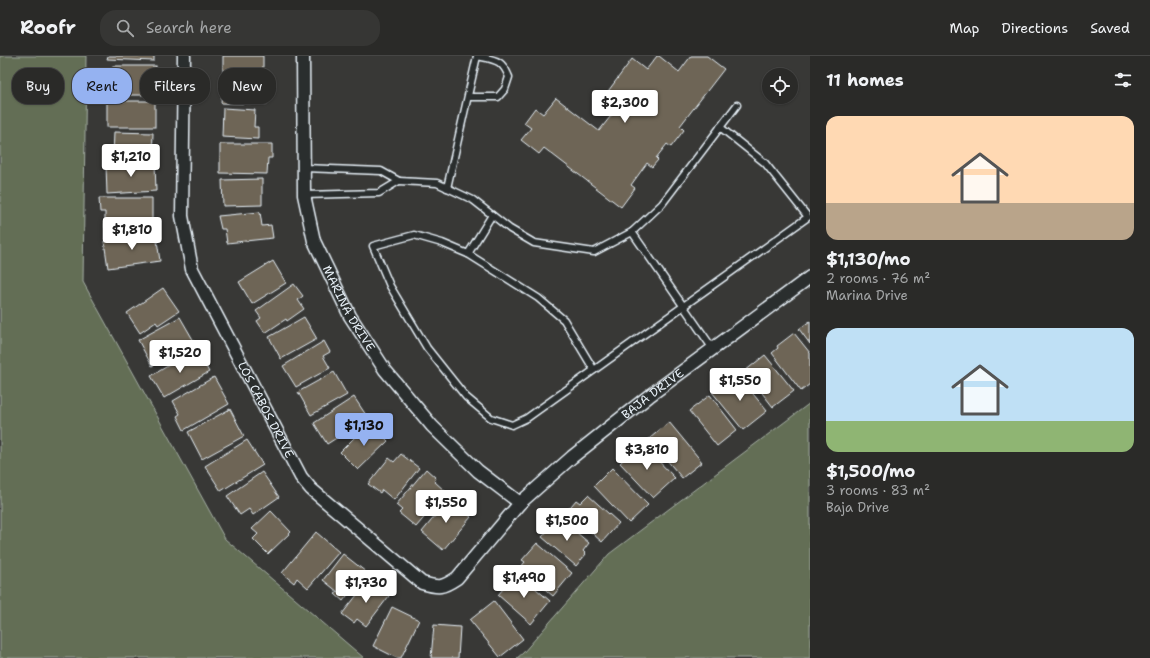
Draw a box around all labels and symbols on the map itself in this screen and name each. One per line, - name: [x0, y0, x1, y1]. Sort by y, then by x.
- pin: $2,300: [592, 90, 658, 124]
- pin: $1,210: [98, 144, 164, 178]
- pin: $1,810: [99, 217, 165, 251]
- street label: MARINA DRIVE: [319, 263, 379, 354]
- pin: $1,520: [147, 340, 213, 374]
- street label: LOS CABOS DRIVE: [234, 359, 298, 461]
- street label: BAJA DRIVE: [618, 365, 687, 423]
- pin: $1,550: [707, 368, 773, 402]
- pin: $1,130: [331, 413, 397, 447]
- pin: $3,810: [614, 437, 680, 471]
- pin: $1,550: [413, 490, 479, 524]
- pin: $1,500: [534, 508, 600, 542]
- pin: $1,490: [491, 565, 557, 599]
- pin: $1,730: [333, 570, 399, 604]

